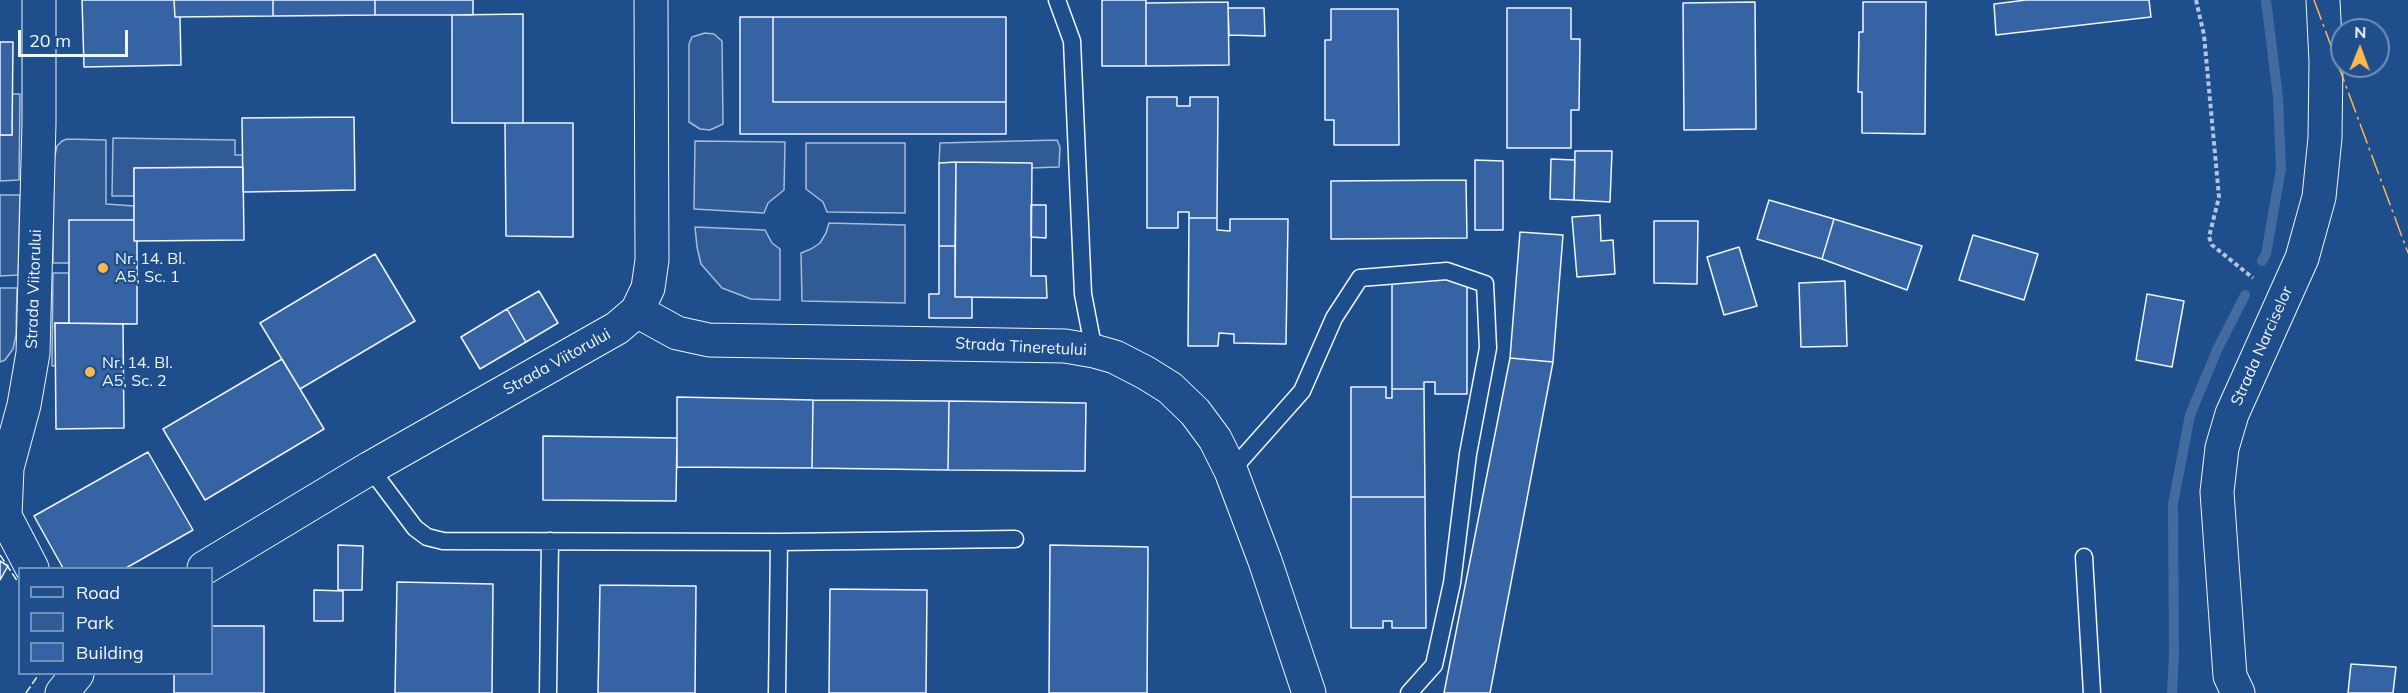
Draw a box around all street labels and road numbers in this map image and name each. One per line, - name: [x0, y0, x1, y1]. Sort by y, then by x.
- street label: Strada Viitorului: [22, 229, 46, 349]
- street label: Strada Narciselor: [2227, 283, 2297, 409]
- street label: Strada Viitorului: [500, 325, 614, 399]
- street label: Strada Tineretului: [955, 334, 1087, 360]

